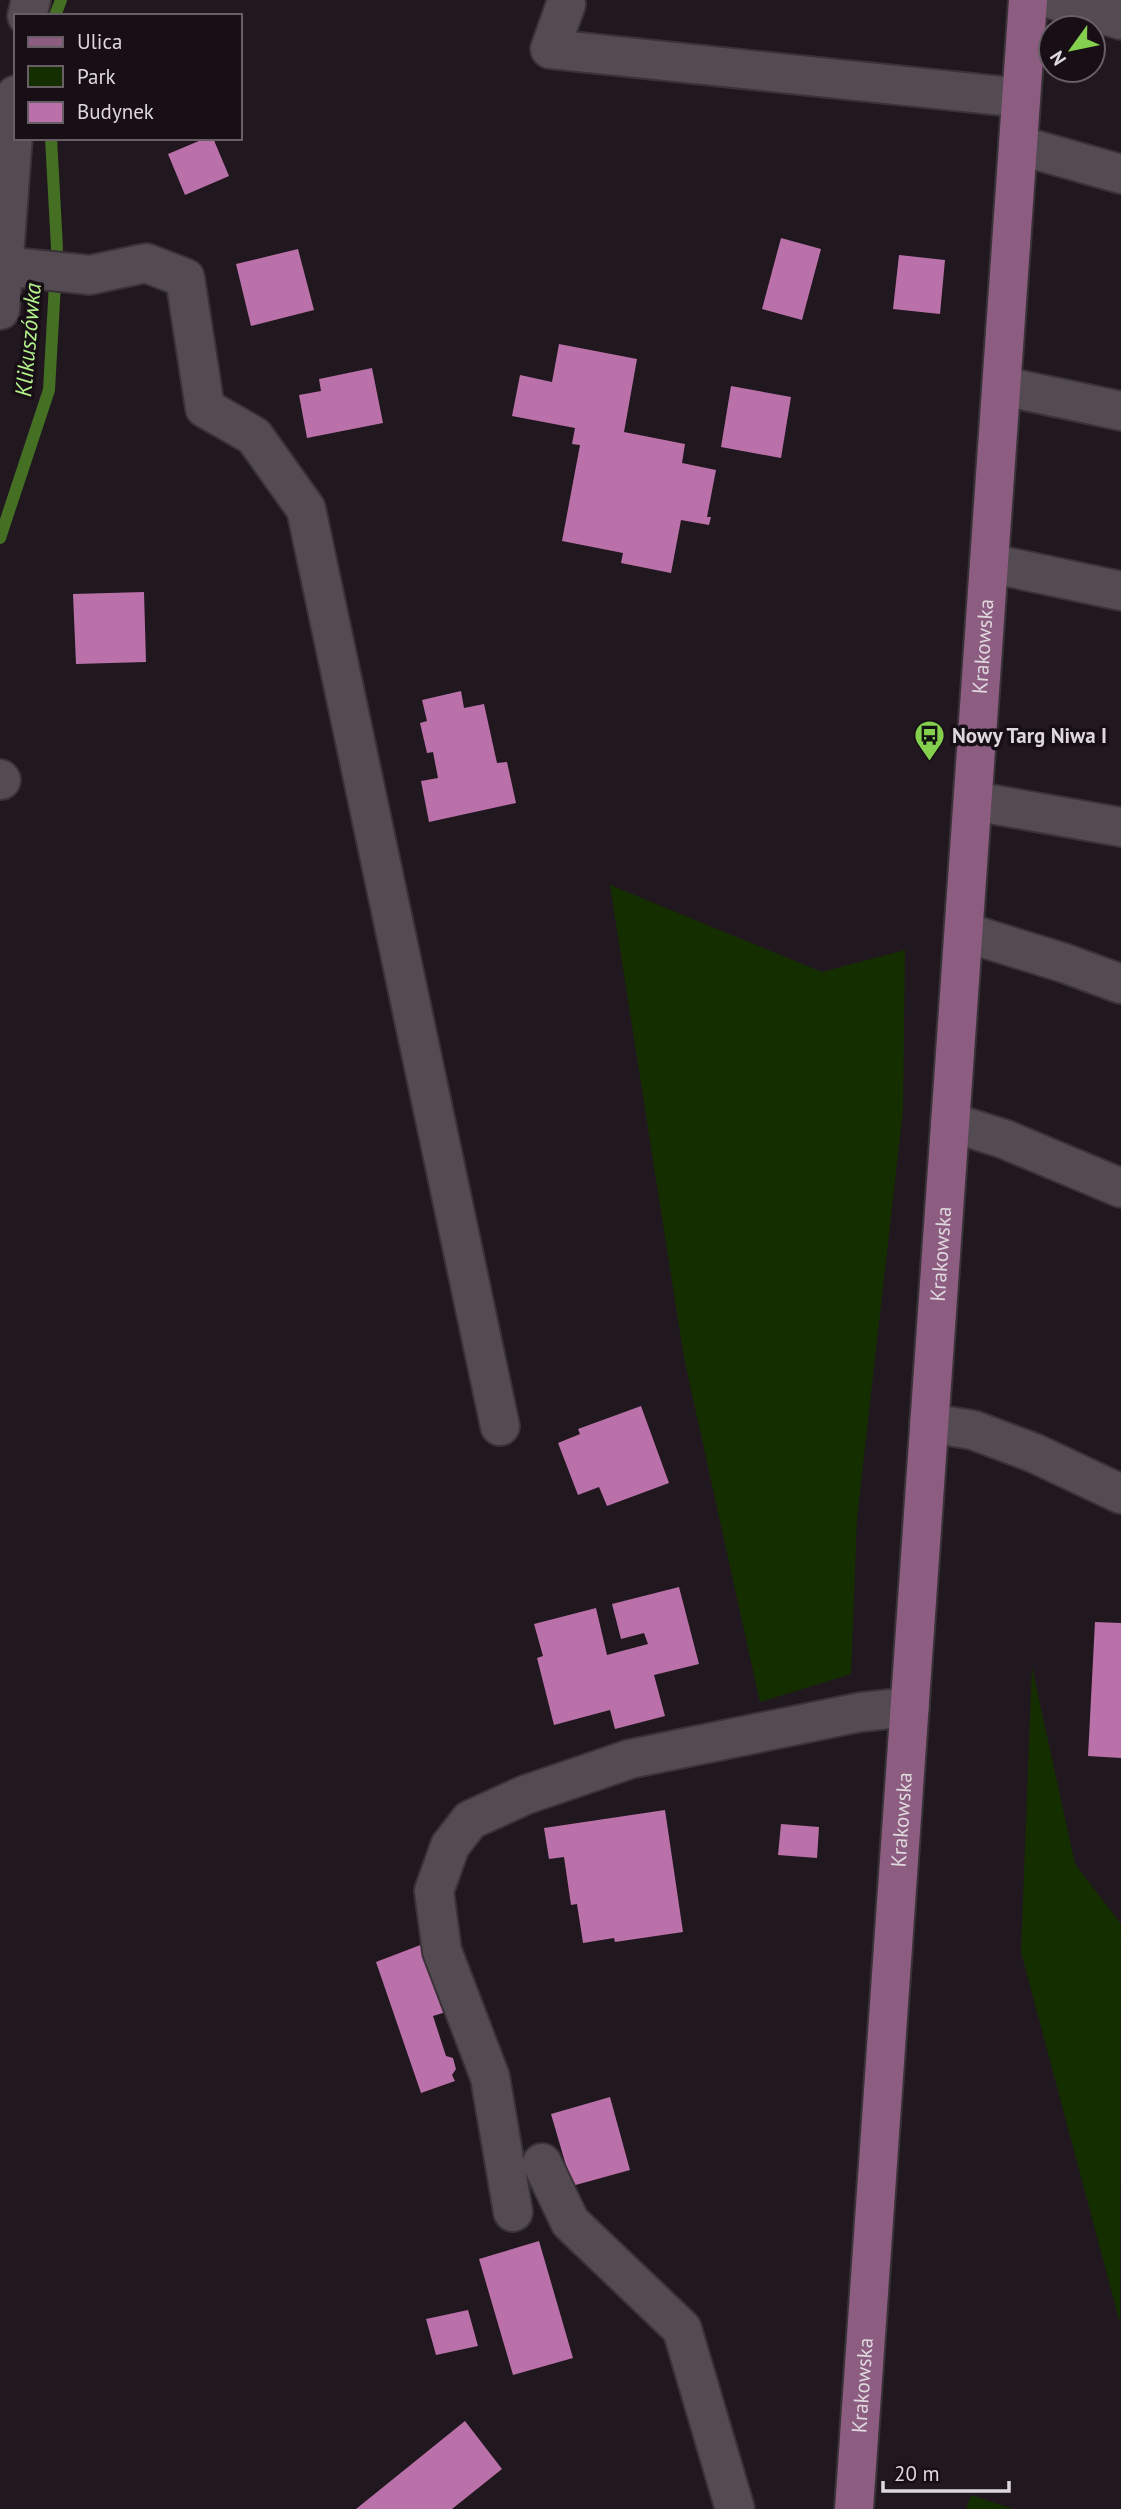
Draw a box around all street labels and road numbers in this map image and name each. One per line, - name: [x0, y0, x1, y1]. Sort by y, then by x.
- street label: Krakowska: [966, 598, 999, 695]
- street label: Krakowska: [924, 1205, 957, 1303]
- street label: Krakowska: [885, 1771, 918, 1868]
- street label: Krakowska: [845, 2337, 879, 2434]

